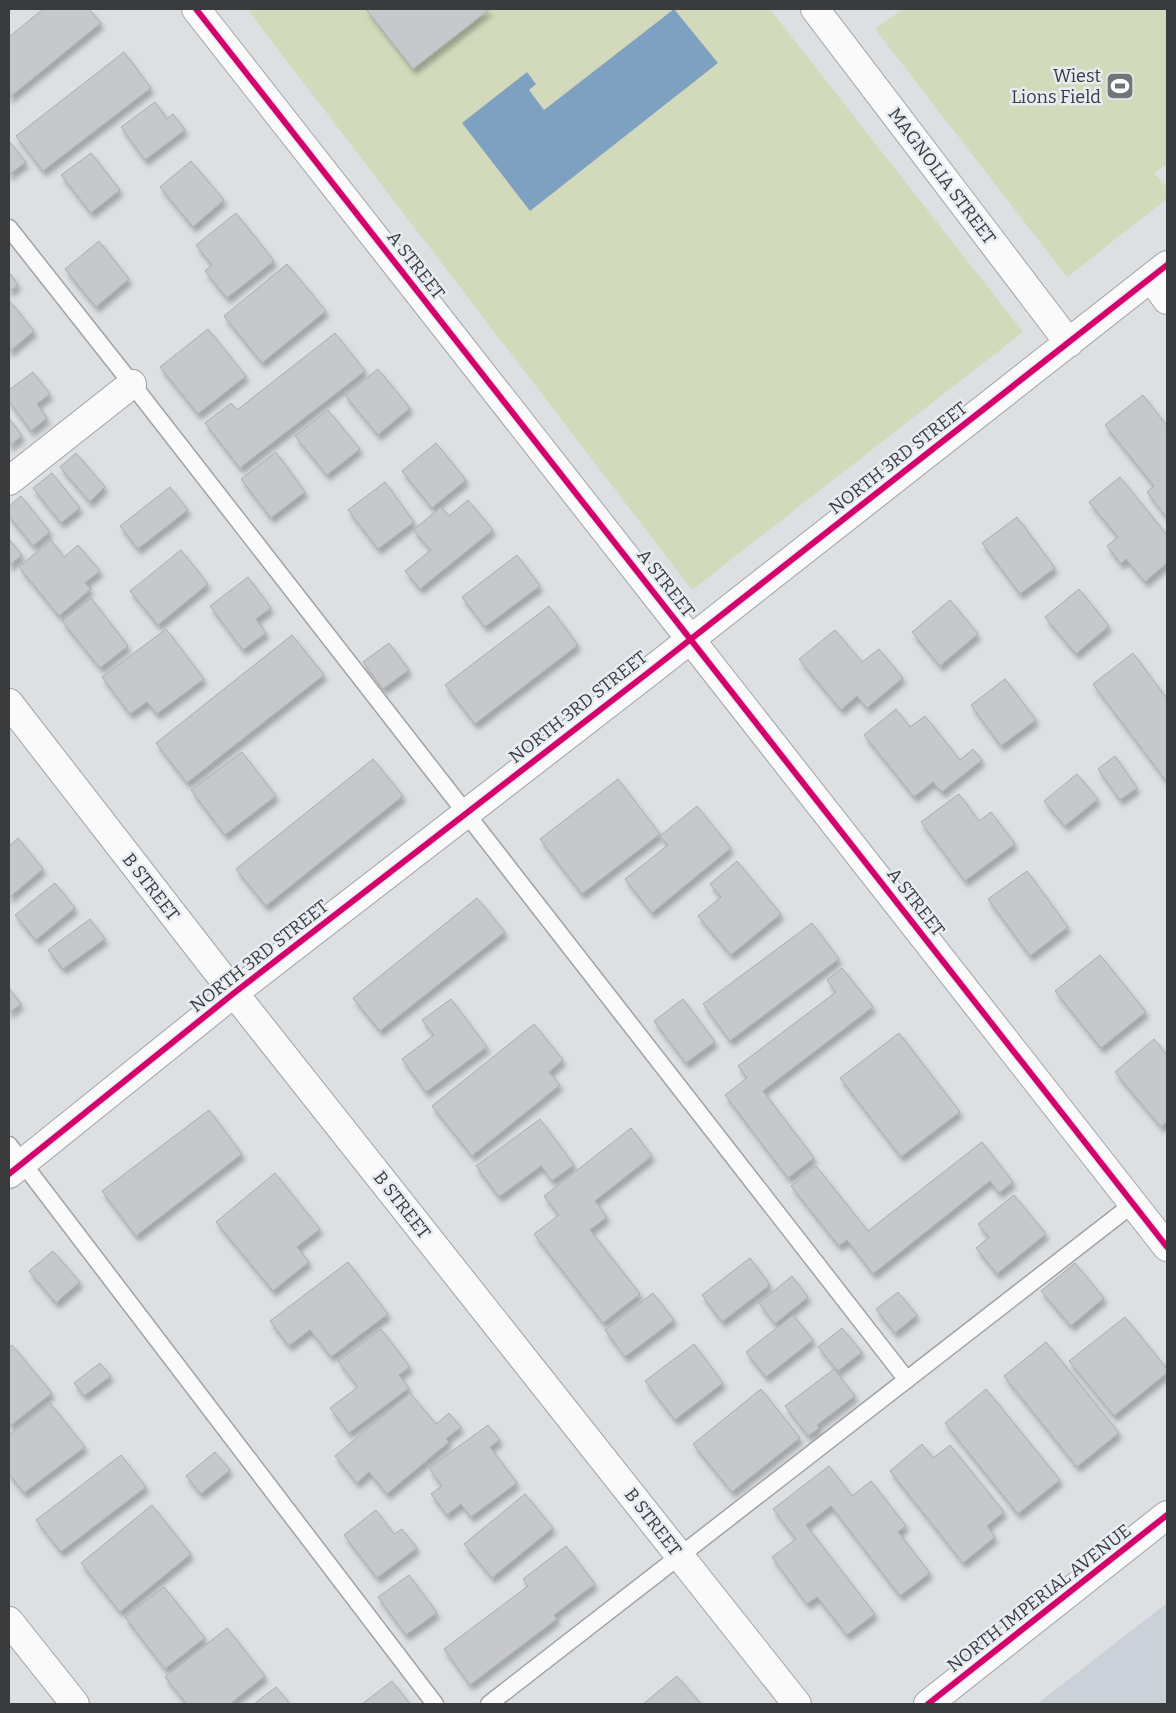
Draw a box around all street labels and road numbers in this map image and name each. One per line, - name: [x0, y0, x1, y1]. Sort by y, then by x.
- street label: MAGNOLIA STREET: [884, 103, 1001, 249]
- street label: A STREET: [382, 226, 450, 304]
- street label: NORTH 3RD STREET: [824, 397, 972, 519]
- street label: A STREET: [632, 544, 700, 622]
- street label: NORTH 3RD STREET: [504, 646, 652, 768]
- street label: B STREET: [118, 849, 184, 925]
- street label: A STREET: [882, 863, 950, 941]
- street label: NORTH 3RD STREET: [185, 895, 333, 1017]
- street label: B STREET: [369, 1167, 435, 1243]
- street label: B STREET: [620, 1484, 686, 1560]
- street label: NORTH IMPERIAL AVENUE: [943, 1519, 1135, 1677]

